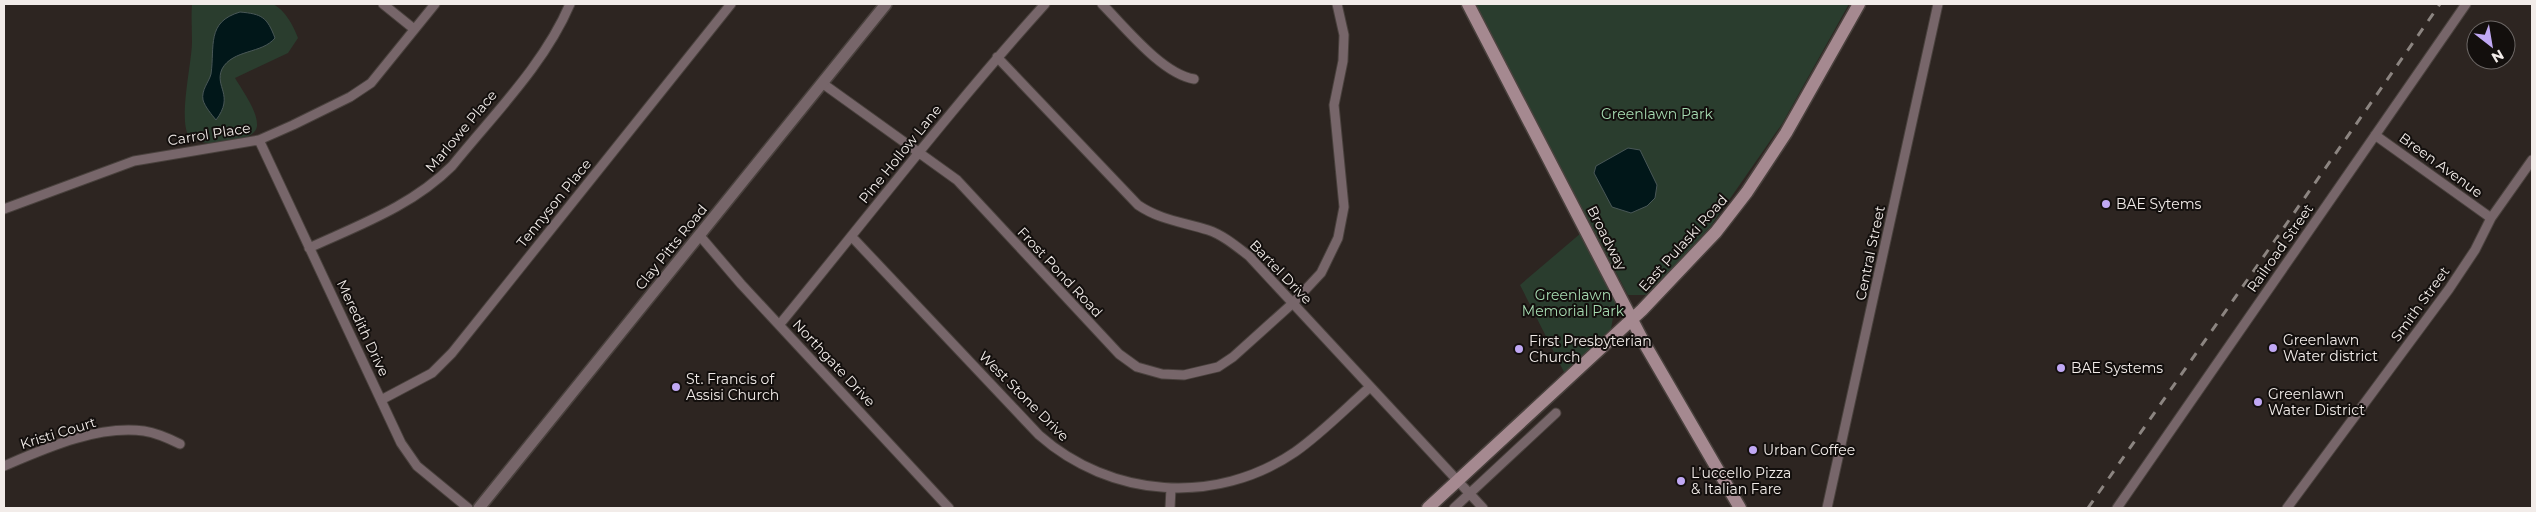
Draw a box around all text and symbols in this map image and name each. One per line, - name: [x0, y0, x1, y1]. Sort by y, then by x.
- north arrow: [2466, 20, 2516, 70]
- text: N: [2488, 46, 2507, 67]
- street label: Marlowe Place: [421, 86, 501, 176]
- street label: Pine Hollow Lane: [855, 101, 945, 207]
- park label: Greenlawn Park: [1601, 105, 1714, 123]
- street label: Carrol Place: [166, 119, 252, 149]
- street label: Breen Avenue: [2396, 129, 2486, 201]
- street label: Tennyson Place: [513, 155, 595, 251]
- street label: East Pulaski Road: [1635, 191, 1731, 295]
- place label: BAE Sytems: [2116, 195, 2202, 213]
- marker: BAE Sytems: [2100, 198, 2112, 210]
- street label: Railroad Street: [2243, 200, 2317, 296]
- street label: Clay Pitts Road: [631, 201, 711, 293]
- street label: Broadway: [1583, 203, 1631, 274]
- street label: Central Street: [1851, 204, 1889, 302]
- street label: Frost Pond Road: [1014, 223, 1106, 321]
- street label: Bartel Drive: [1246, 236, 1316, 308]
- street label: Smith Street: [2387, 263, 2453, 345]
- street label: Meredith Drive: [333, 277, 393, 379]
- park label: Greenlawn Memorial Park: [1522, 286, 1625, 320]
- street label: Northgate Drive: [789, 315, 879, 411]
- place label: Greenlawn Water district: [2283, 331, 2378, 365]
- place label: First Presbyterian Church: [1529, 332, 1652, 366]
- marker: Greenlawn Water district: [2267, 342, 2279, 354]
- marker: First Presbyterian Church: [1513, 343, 1525, 355]
- street label: West Stone Drive: [975, 347, 1073, 445]
- place label: BAE Systems: [2071, 359, 2163, 377]
- marker: BAE Systems: [2055, 362, 2067, 374]
- place label: St. Francis of Assisi Church: [686, 370, 779, 404]
- marker: St. Francis of Assisi Church: [670, 381, 682, 393]
- place label: Greenlawn Water District: [2268, 385, 2365, 419]
- marker: Greenlawn Water District: [2252, 396, 2264, 408]
- street label: Kristi Court: [18, 413, 98, 453]
- place label: Urban Coffee: [1763, 441, 1855, 459]
- marker: Urban Coffee: [1747, 444, 1759, 456]
- place label: L’uccello Pizza & Italian Fare: [1691, 464, 1791, 498]
- marker: L’uccello Pizza & Italian Fare: [1675, 475, 1687, 487]

